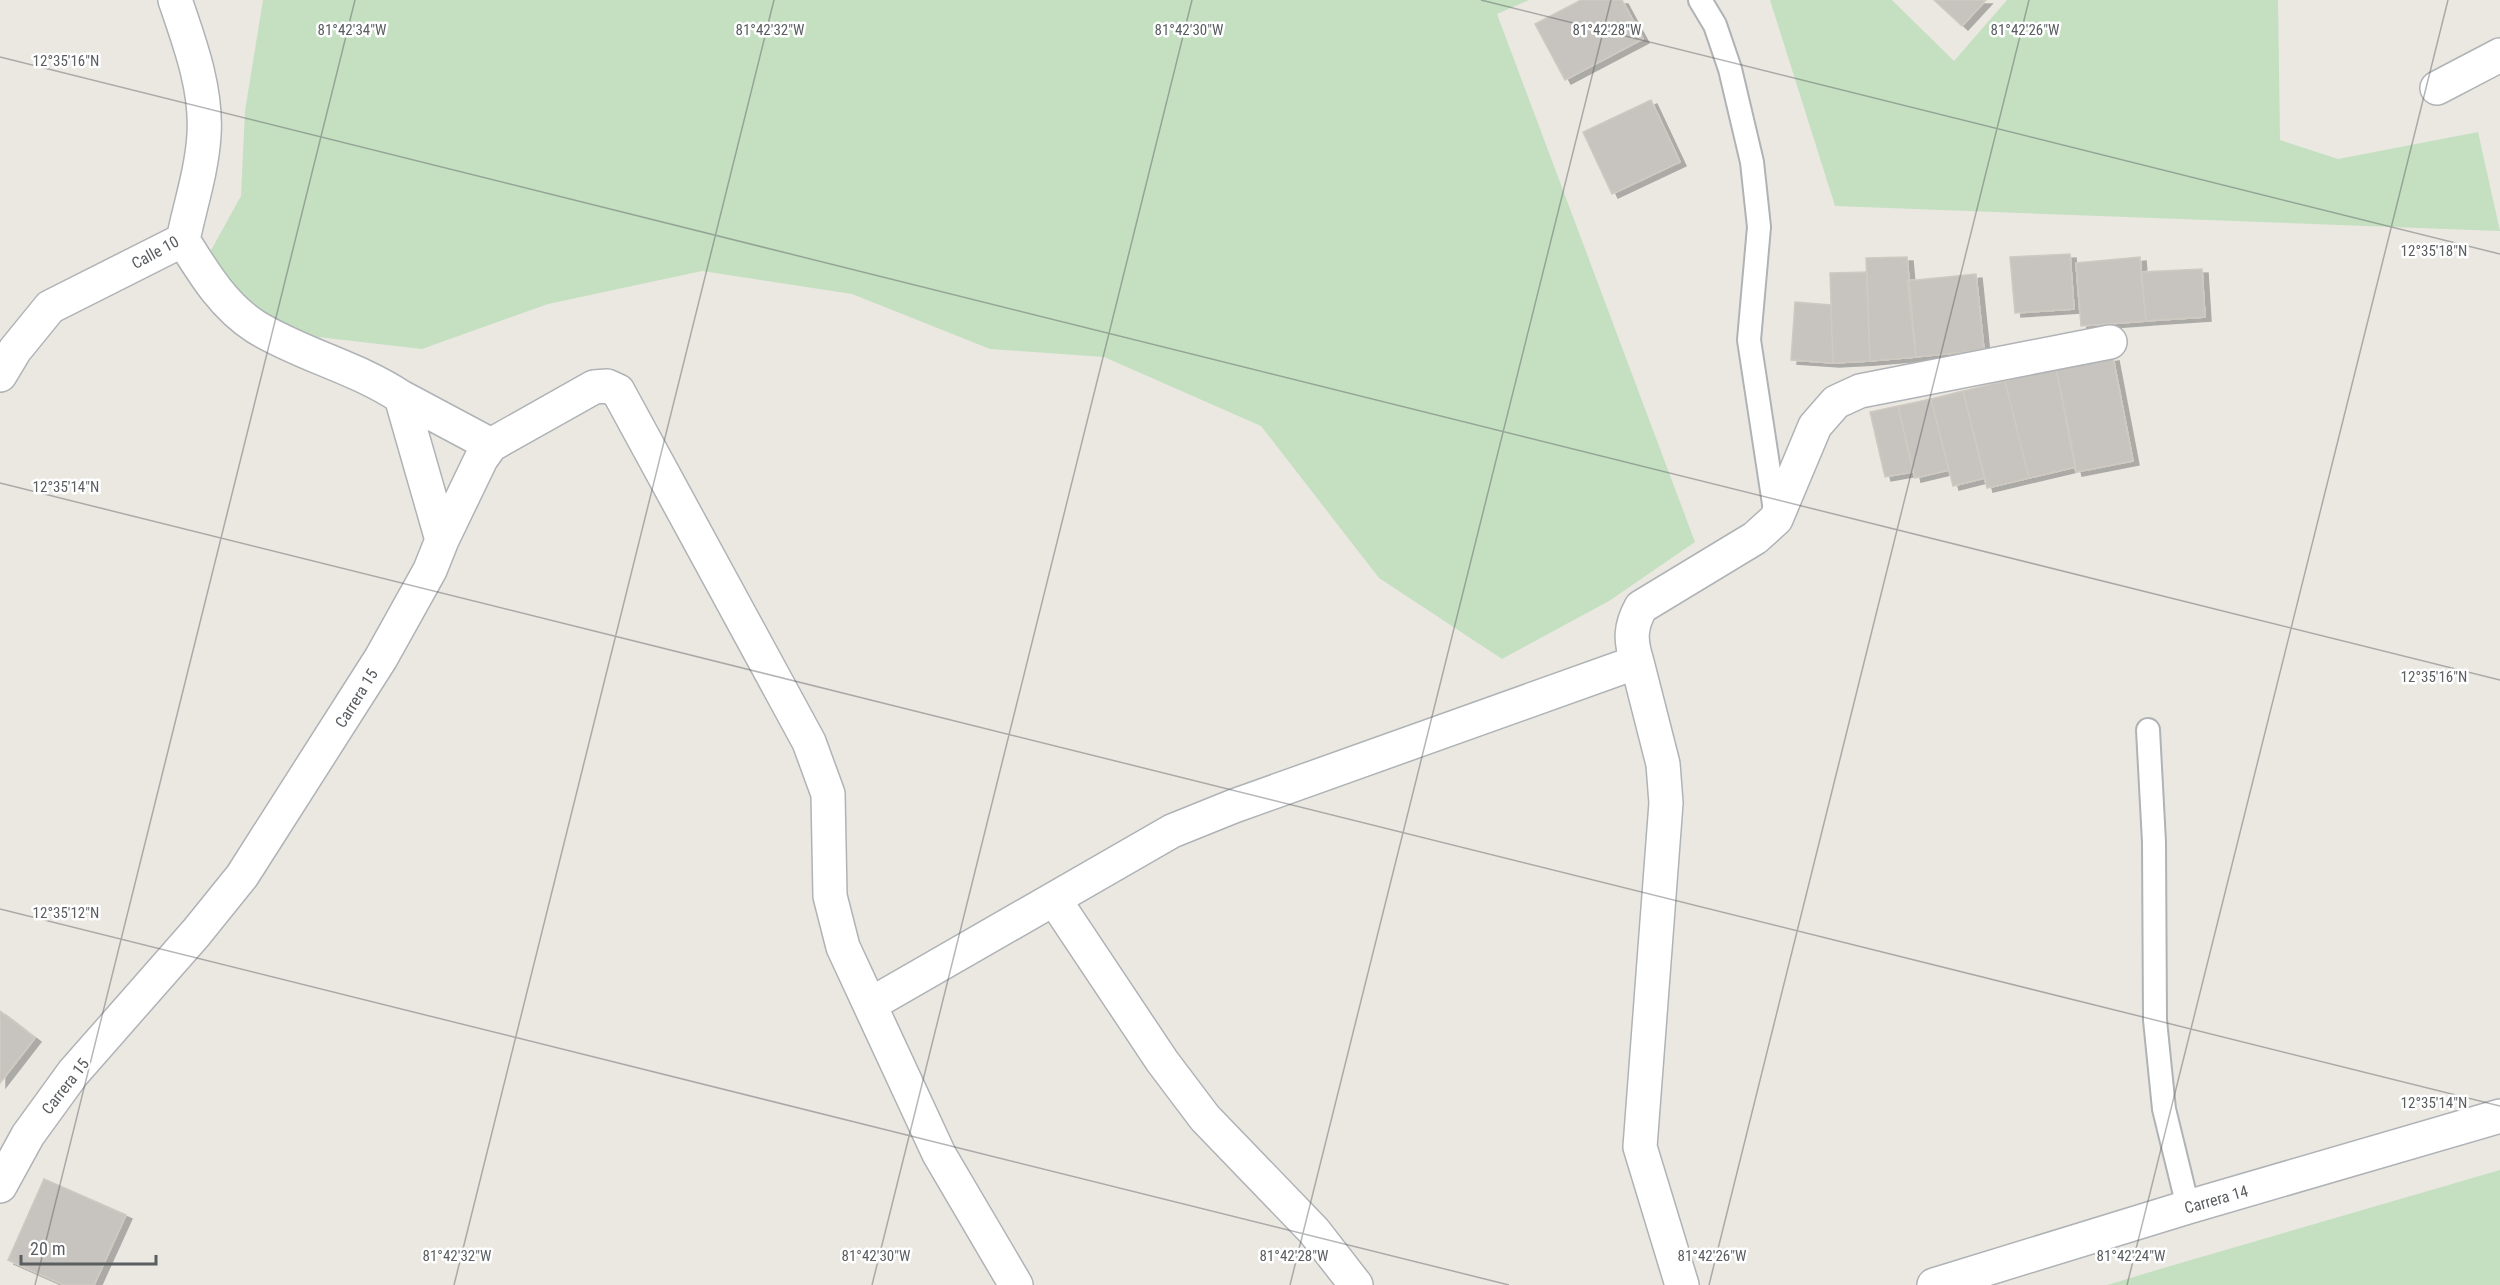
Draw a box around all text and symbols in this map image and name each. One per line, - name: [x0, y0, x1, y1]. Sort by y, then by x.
- text: 81°42'34"W: [318, 21, 387, 39]
- text: 81°42'32"W: [736, 21, 805, 39]
- text: 81°42'30"W: [1155, 21, 1224, 39]
- text: 81°42'28"W: [1573, 21, 1642, 39]
- text: 81°42'26"W: [1991, 21, 2060, 39]
- text: 12°35'16"N: [33, 52, 99, 70]
- street label: Calle 10: [128, 232, 182, 273]
- text: 12°35'18"N: [2401, 242, 2467, 260]
- text: 12°35'14"N: [33, 478, 99, 496]
- street label: Carrera 15: [331, 665, 382, 731]
- text: 12°35'16"N: [2401, 668, 2467, 686]
- text: 12°35'12"N: [33, 904, 99, 922]
- street label: Carrera 15: [38, 1055, 93, 1118]
- text: 12°35'14"N: [2401, 1094, 2467, 1112]
- street label: Carrera 14: [2182, 1181, 2250, 1218]
- scale bar: [21, 1228, 156, 1266]
- text: 20 m: [30, 1238, 65, 1259]
- text: 81°42'32"W: [423, 1247, 492, 1265]
- text: 81°42'30"W: [842, 1247, 911, 1265]
- text: 81°42'28"W: [1260, 1247, 1329, 1265]
- text: 81°42'26"W: [1678, 1247, 1747, 1265]
- text: 81°42'24"W: [2097, 1247, 2166, 1265]

